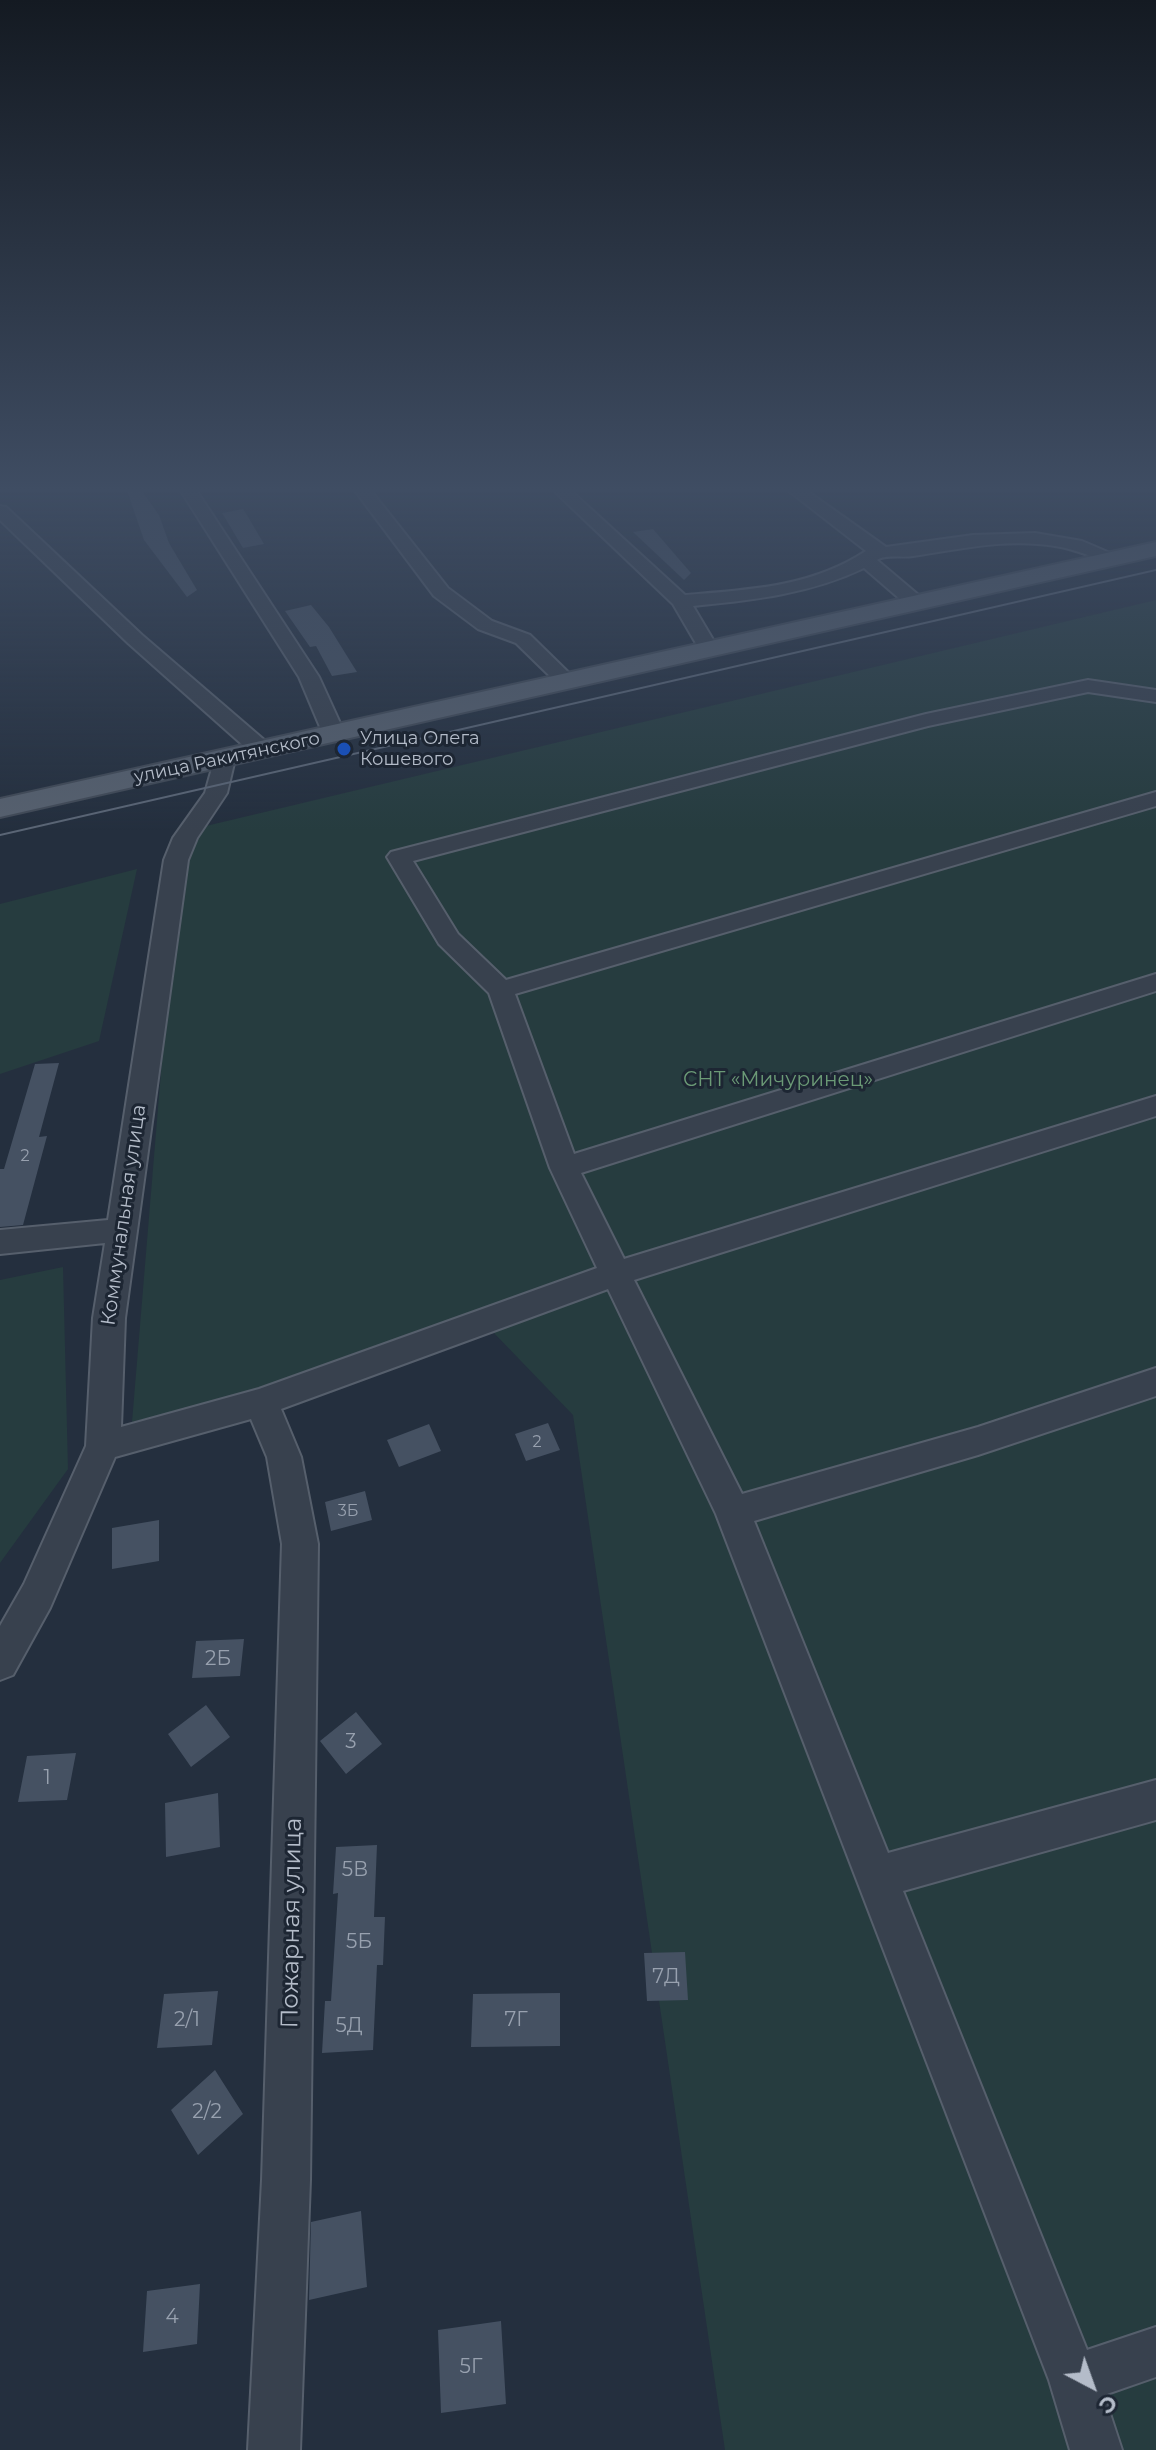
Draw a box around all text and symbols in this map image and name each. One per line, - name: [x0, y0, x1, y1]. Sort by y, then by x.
- street label: улица Ракитянского: [132, 728, 322, 788]
- place label: Улица Олега Кошевого: [360, 728, 479, 770]
- marker: Улица Олега Кошевого: [335, 740, 353, 758]
- park label: СНТ «Мичуринец»: [683, 1068, 873, 1092]
- street label: Коммунальная улица: [97, 1103, 151, 1327]
- house number: 2: [20, 1146, 30, 1166]
- house number: 2: [532, 1432, 542, 1452]
- house number: 3Б: [338, 1501, 358, 1521]
- house number: 2Б: [205, 1647, 231, 1671]
- house number: 3: [345, 1730, 357, 1754]
- house number: 1: [43, 1766, 51, 1790]
- street label: Пожарная улица: [276, 1817, 308, 2029]
- house number: 5В: [342, 1858, 368, 1882]
- house number: 5Б: [346, 1930, 372, 1954]
- house number: 7Д: [652, 1965, 680, 1989]
- house number: 2/1: [174, 2008, 200, 2032]
- house number: 7Г: [504, 2008, 528, 2032]
- house number: 5Д: [335, 2014, 363, 2038]
- house number: 2/2: [192, 2100, 222, 2124]
- house number: 4: [165, 2305, 179, 2329]
- north arrow: [1052, 2346, 1132, 2426]
- house number: 5Г: [460, 2355, 482, 2379]
- text: С: [1093, 2389, 1123, 2420]

